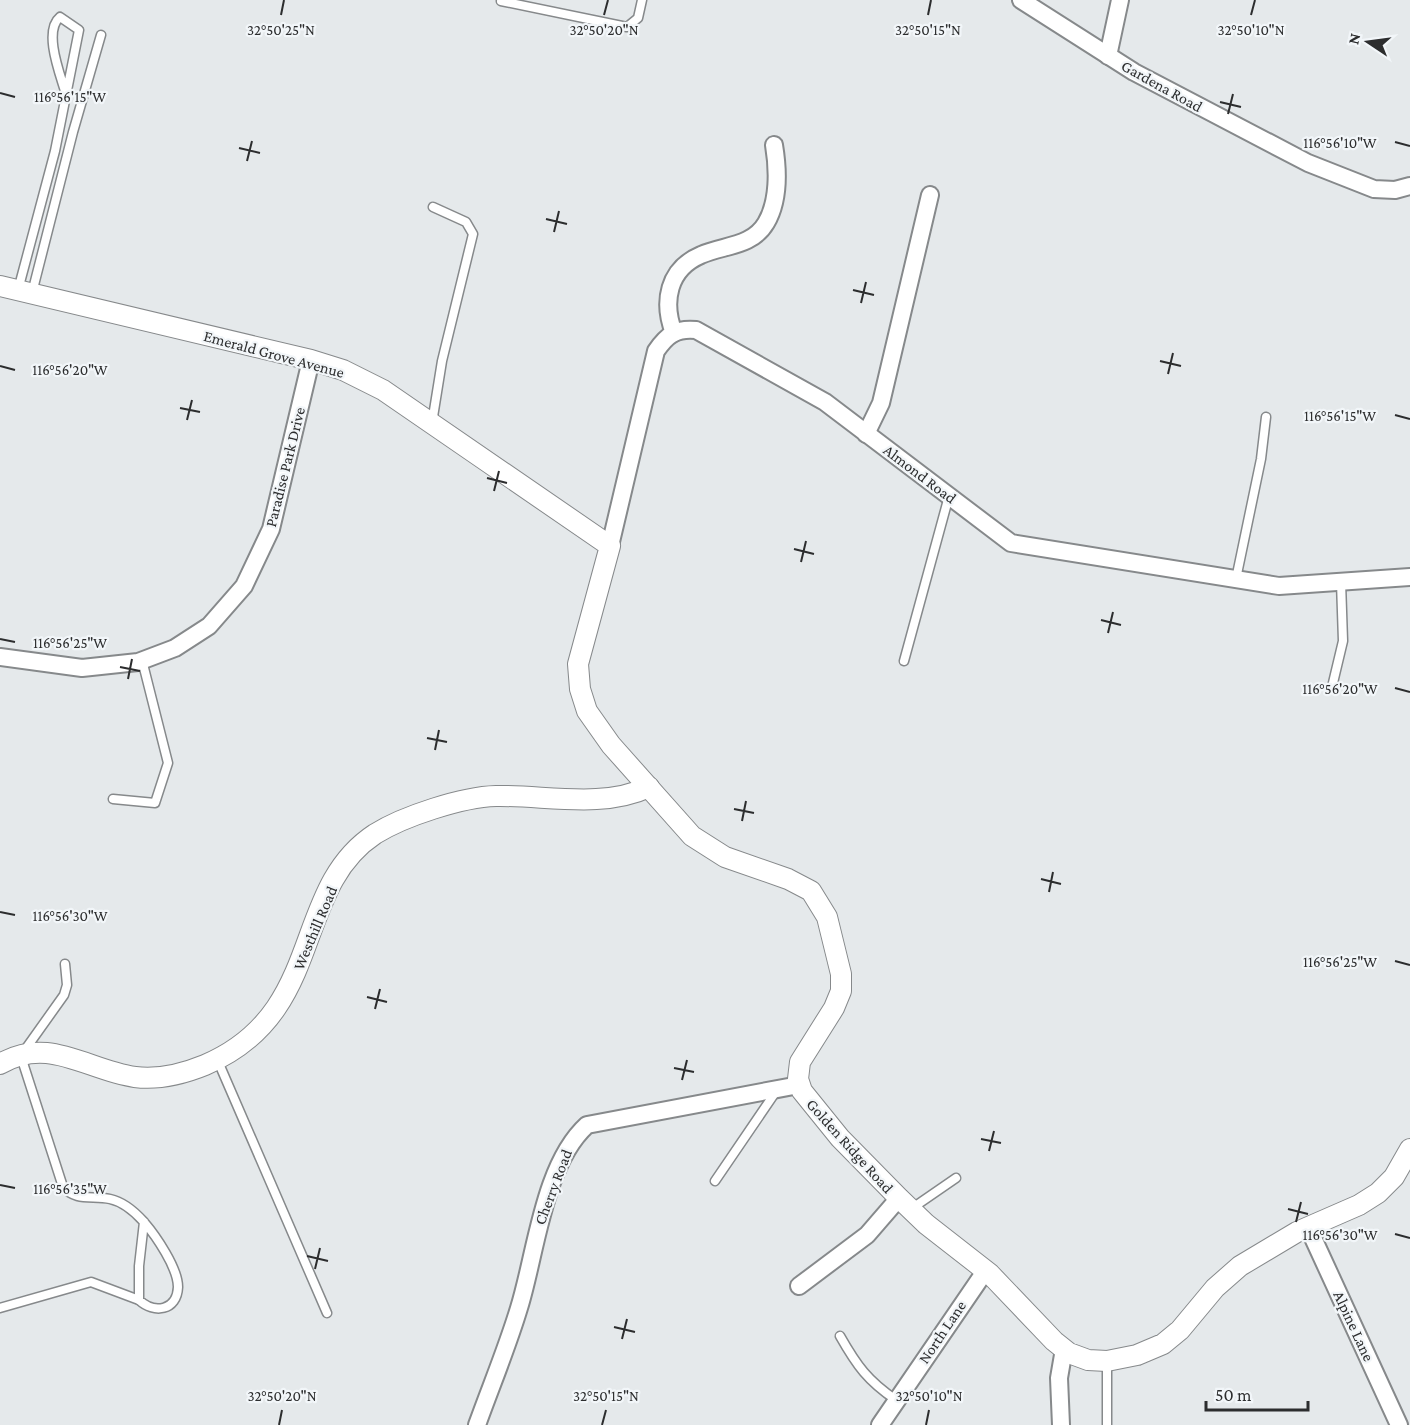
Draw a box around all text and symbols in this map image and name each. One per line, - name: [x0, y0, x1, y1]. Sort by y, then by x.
- north arrow: [1338, 12, 1398, 72]
- text: 32°50'25"N: [247, 22, 315, 38]
- text: 32°50'20"N: [569, 22, 639, 38]
- text: 32°50'15"N: [895, 22, 961, 38]
- text: 32°50'10"N: [1217, 22, 1285, 38]
- text: N: [1344, 31, 1363, 46]
- street label: Gardena Road: [1119, 57, 1206, 115]
- text: 116°56'15"W: [34, 89, 106, 105]
- text: 116°56'10"W: [1303, 135, 1377, 151]
- street label: Emerald Grove Avenue: [202, 327, 346, 381]
- text: 116°56'20"W: [32, 362, 108, 378]
- street label: Paradise Park Drive: [262, 405, 308, 529]
- text: 116°56'15"W: [1304, 408, 1376, 424]
- street label: Almond Road: [880, 441, 960, 507]
- text: 116°56'25"W: [33, 635, 107, 651]
- text: 116°56'20"W: [1302, 681, 1378, 697]
- street label: Westhill Road: [290, 883, 340, 972]
- text: 116°56'30"W: [33, 908, 108, 924]
- text: 116°56'25"W: [1303, 954, 1377, 970]
- street label: Golden Ridge Road: [802, 1095, 897, 1198]
- street label: Cherry Road: [531, 1146, 576, 1227]
- text: 116°56'35"W: [33, 1181, 107, 1197]
- text: 116°56'30"W: [1303, 1227, 1378, 1243]
- street label: Alpine Lane: [1329, 1288, 1378, 1364]
- street label: North Lane: [915, 1297, 969, 1367]
- scale bar: [1206, 1374, 1308, 1412]
- text: 50 m: [1215, 1385, 1252, 1405]
- text: 32°50'20"N: [247, 1388, 317, 1404]
- text: 32°50'15"N: [573, 1388, 639, 1404]
- text: 32°50'10"N: [895, 1388, 963, 1404]

